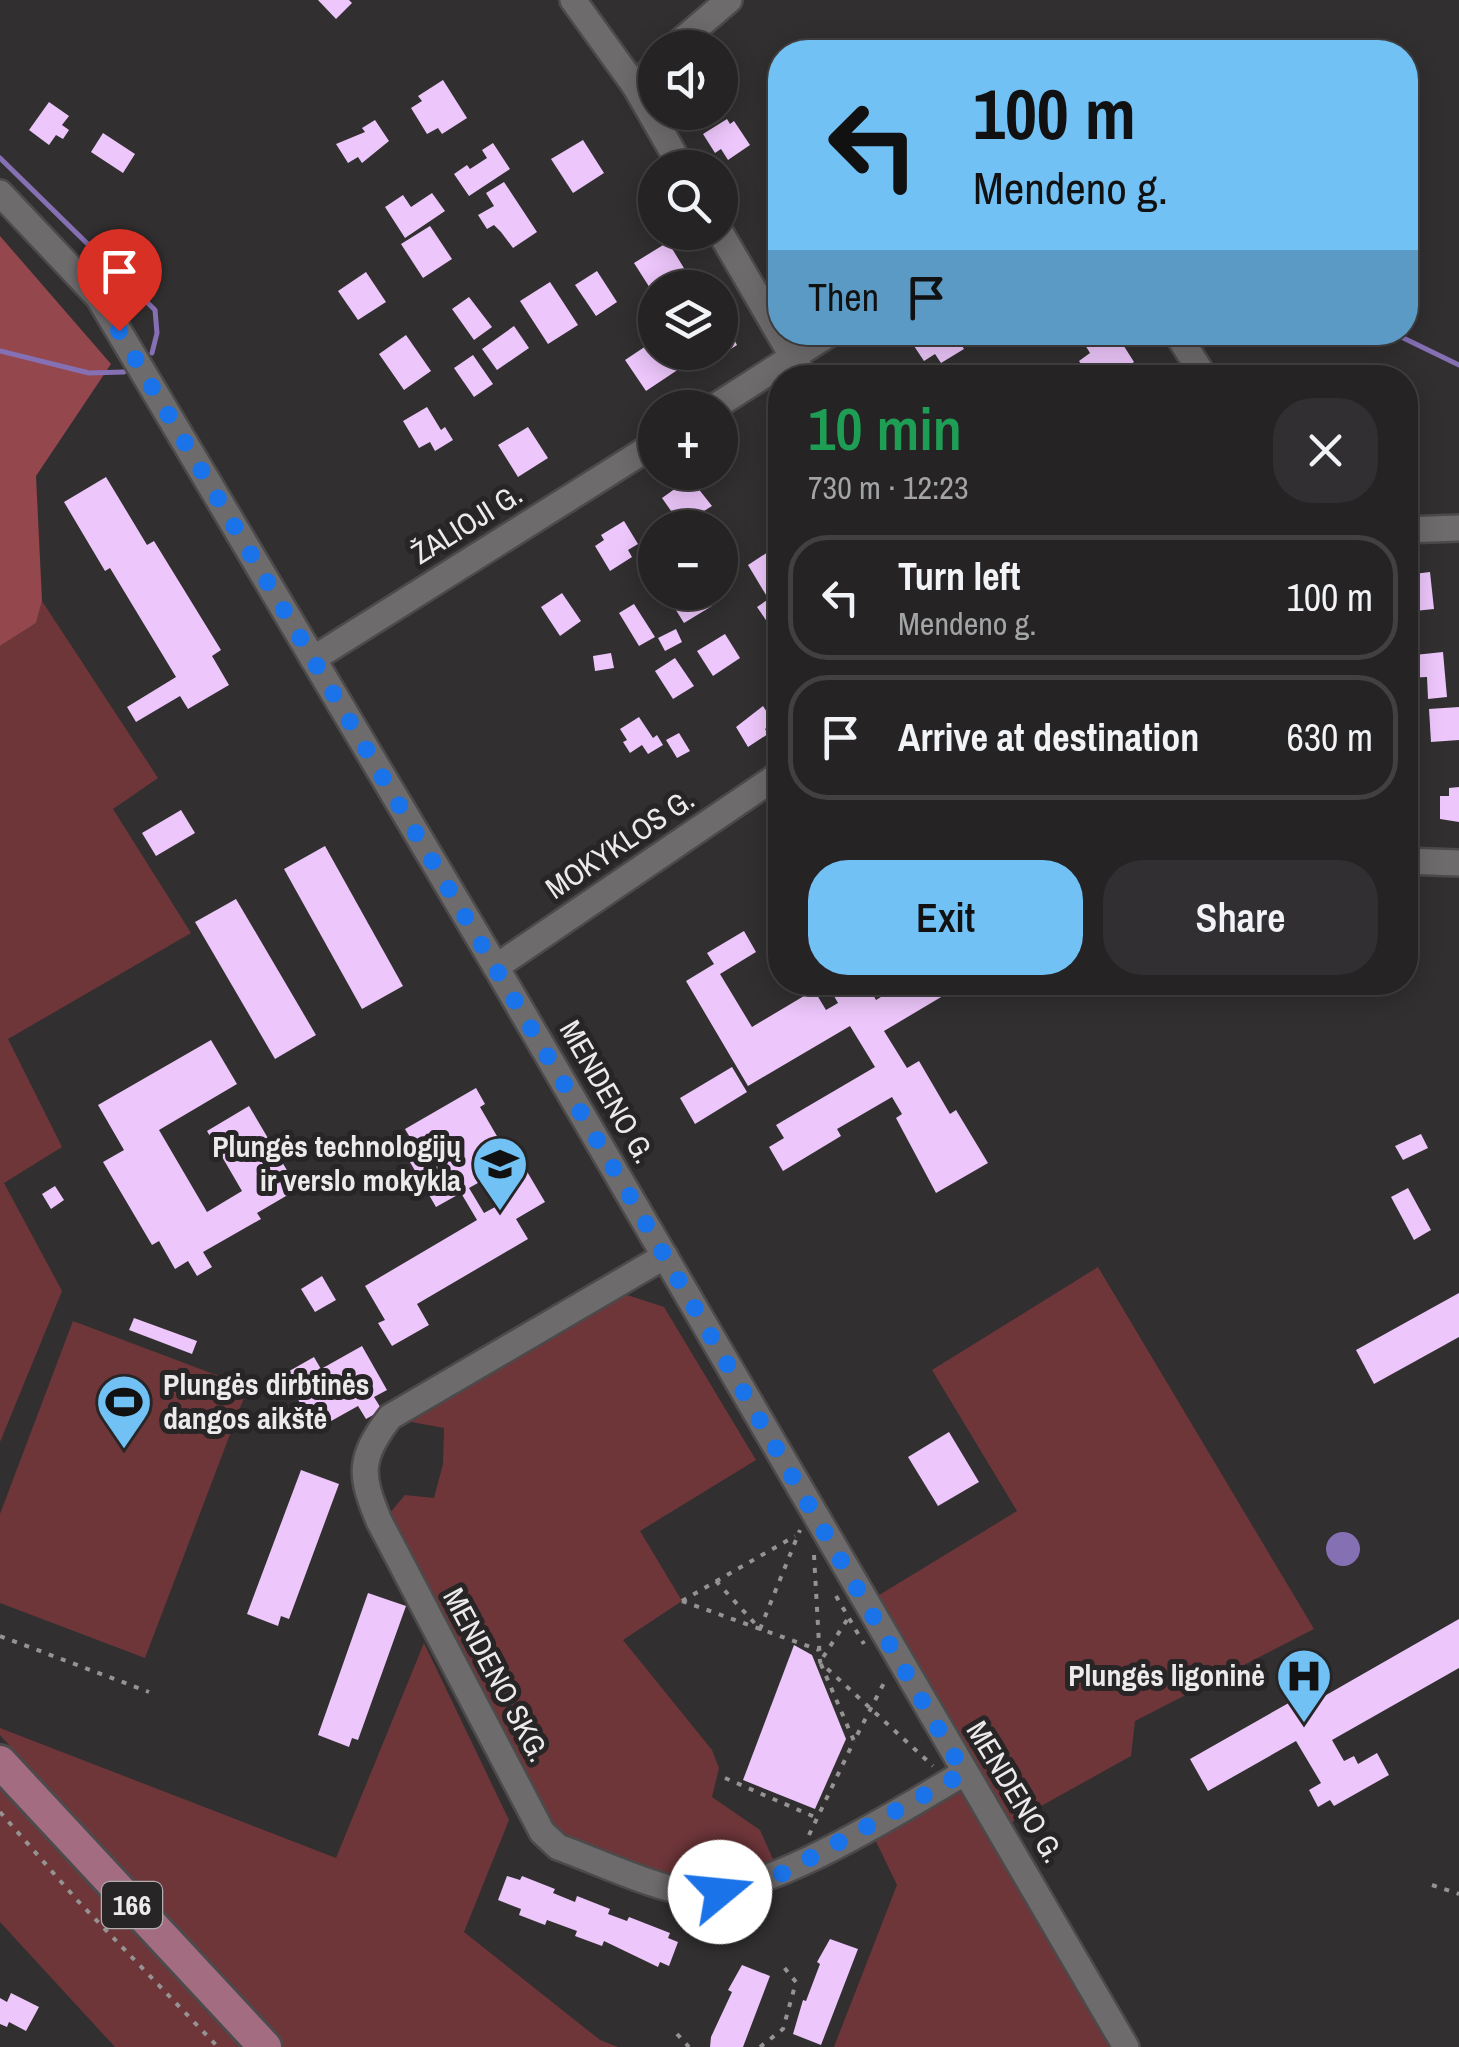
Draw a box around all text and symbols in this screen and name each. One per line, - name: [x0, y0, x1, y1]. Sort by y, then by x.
- map controls: [638, 30, 738, 610]
- button: sound: [638, 30, 738, 130]
- text: 100 m: [973, 67, 1136, 161]
- icon: left: [808, 80, 938, 210]
- button: search: [638, 150, 738, 250]
- text: Mendeno g.: [973, 157, 1168, 218]
- pin: [77, 229, 162, 332]
- icon: arrive: [92, 244, 147, 299]
- button: layers: [638, 270, 738, 370]
- icon: arrive: [899, 270, 954, 325]
- text: Then: [808, 272, 879, 323]
- text: 10 min: [808, 388, 962, 469]
- button: +: [638, 390, 738, 490]
- button: close: [1273, 398, 1378, 503]
- text: 730 m · 12:23: [808, 466, 968, 509]
- street label: ŽALIOJI G.: [404, 474, 529, 573]
- button: −: [638, 510, 738, 610]
- text: Turn left: [898, 551, 1020, 602]
- icon: left: [813, 570, 868, 625]
- text: 100 m: [1286, 572, 1373, 623]
- text: Mendeno g.: [898, 602, 1037, 645]
- icon: arrive: [813, 710, 868, 765]
- text: Arrive at destination: [898, 712, 1199, 763]
- text: 630 m: [1286, 712, 1373, 763]
- street label: MOKYKLOS G.: [537, 779, 701, 908]
- button: Exit: [808, 860, 1083, 975]
- button: Share: [1103, 860, 1378, 975]
- street label: MENDENO G.: [551, 1013, 665, 1170]
- place label: Plungės technologijų ir verslo mokykla: [212, 1126, 461, 1200]
- school or university icon: Plungės technologijų ir verslo mokykla: [470, 1134, 530, 1213]
- place label: Plungės dirbtinės dangos aikštė: [163, 1364, 369, 1438]
- sports icon: Plungės dirbtinės dangos aikštė: [94, 1372, 154, 1451]
- street label: MENDENO SKG.: [434, 1581, 559, 1768]
- hospital icon: Plungės ligoninė: [1274, 1646, 1334, 1725]
- place label: Plungės ligoninė: [1068, 1655, 1265, 1695]
- street label: MENDENO G.: [958, 1713, 1074, 1870]
- position arrow: [668, 1840, 772, 1944]
- road number: 166: [102, 1882, 162, 1928]

